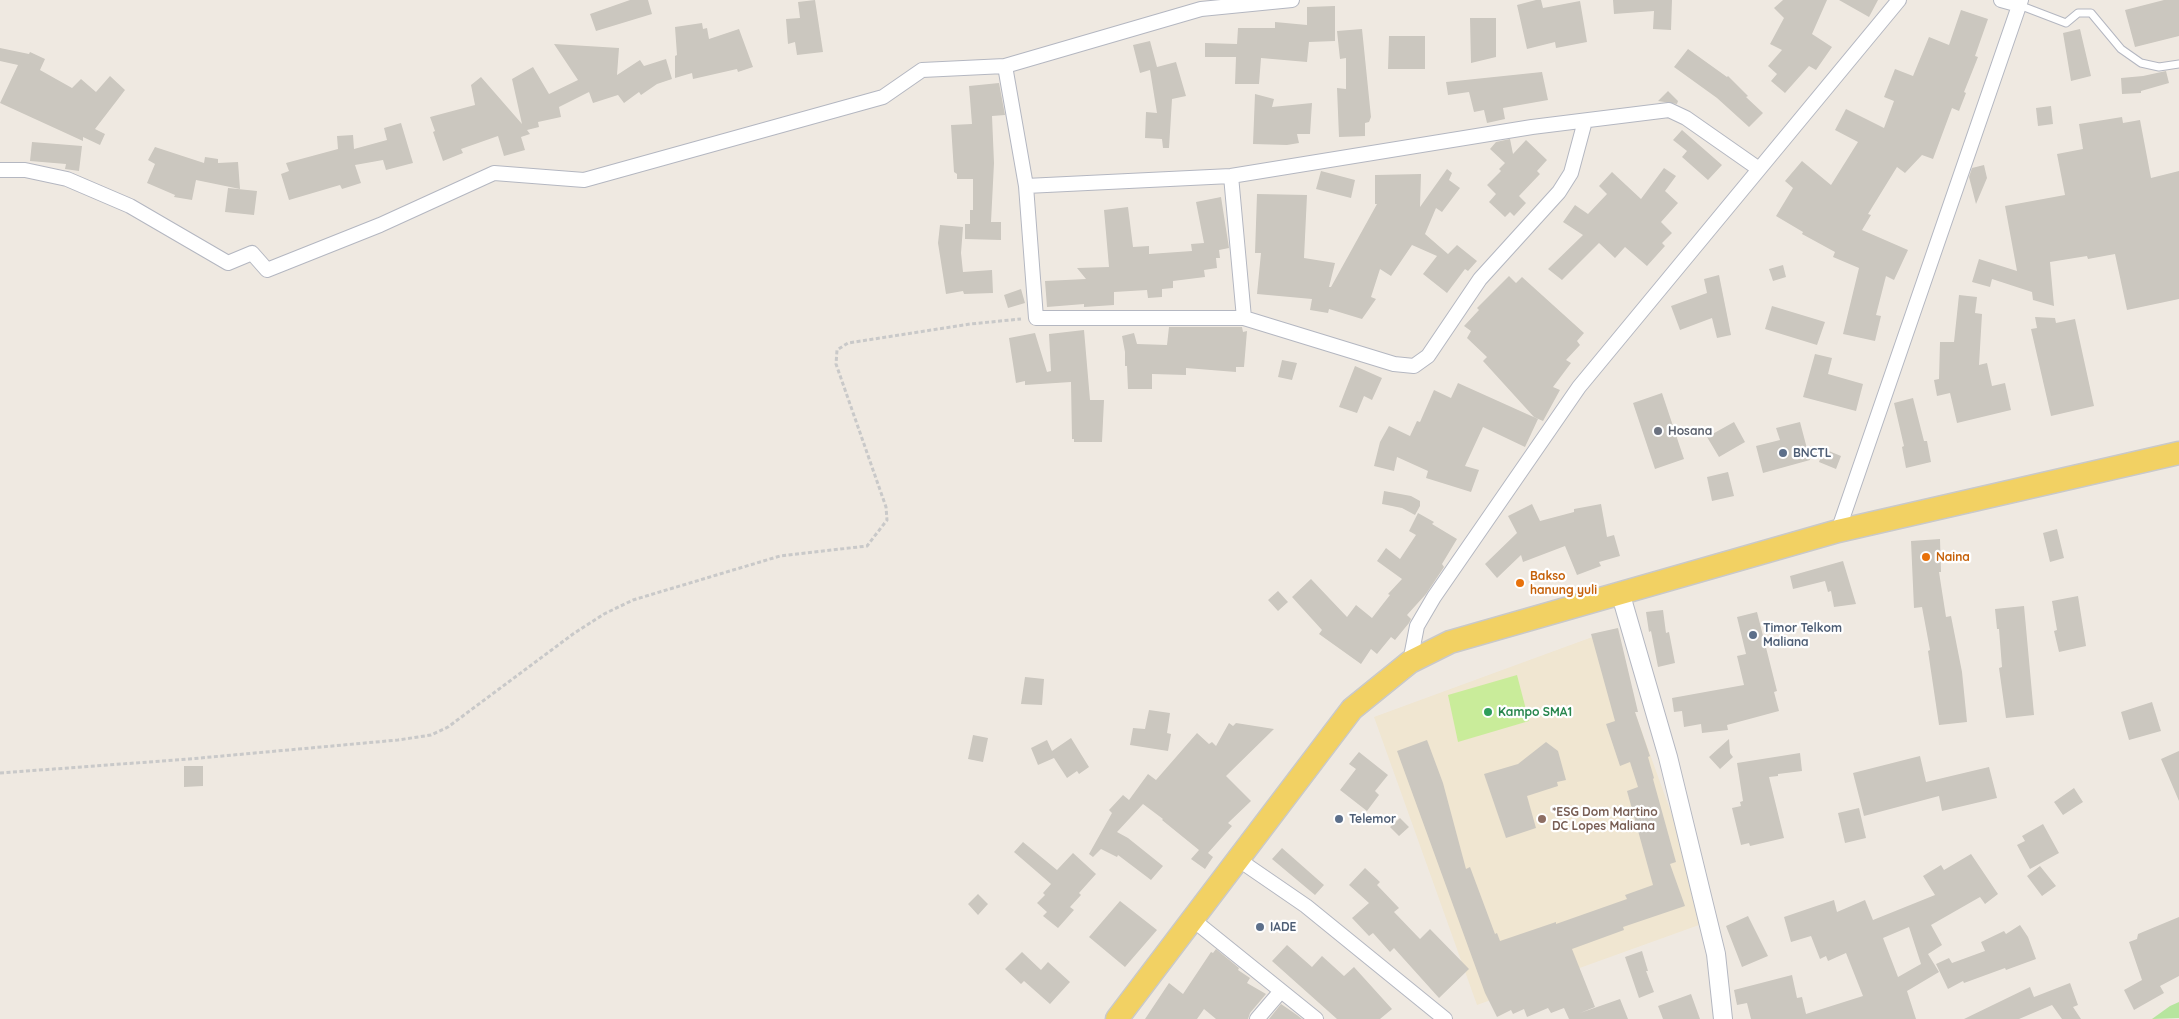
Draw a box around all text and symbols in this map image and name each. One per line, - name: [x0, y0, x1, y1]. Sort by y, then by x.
- place label: Hosana: [1668, 424, 1712, 438]
- marker: Hosana: [1652, 425, 1664, 437]
- place label: BNCTL: [1793, 446, 1831, 460]
- marker: BNCTL: [1777, 447, 1789, 459]
- place label: Naina: [1936, 550, 1970, 564]
- marker: Naina: [1920, 551, 1932, 563]
- place label: Bakso hanung yuli: [1530, 569, 1597, 597]
- marker: Bakso hanung yuli: [1514, 577, 1526, 589]
- place label: Timor Telkom Maliana: [1763, 621, 1842, 649]
- marker: Timor Telkom Maliana: [1747, 629, 1759, 641]
- place label: Kampo SMA1: [1498, 705, 1572, 719]
- marker: Kampo SMA1: [1482, 706, 1494, 718]
- place label: *ESG Dom Martino DC Lopes Maliana: [1552, 805, 1658, 833]
- place label: Telemor: [1349, 812, 1396, 826]
- marker: Telemor: [1333, 813, 1345, 825]
- marker: *ESG Dom Martino DC Lopes Maliana: [1536, 813, 1548, 825]
- place label: IADE: [1270, 920, 1296, 934]
- marker: IADE: [1254, 921, 1266, 933]

